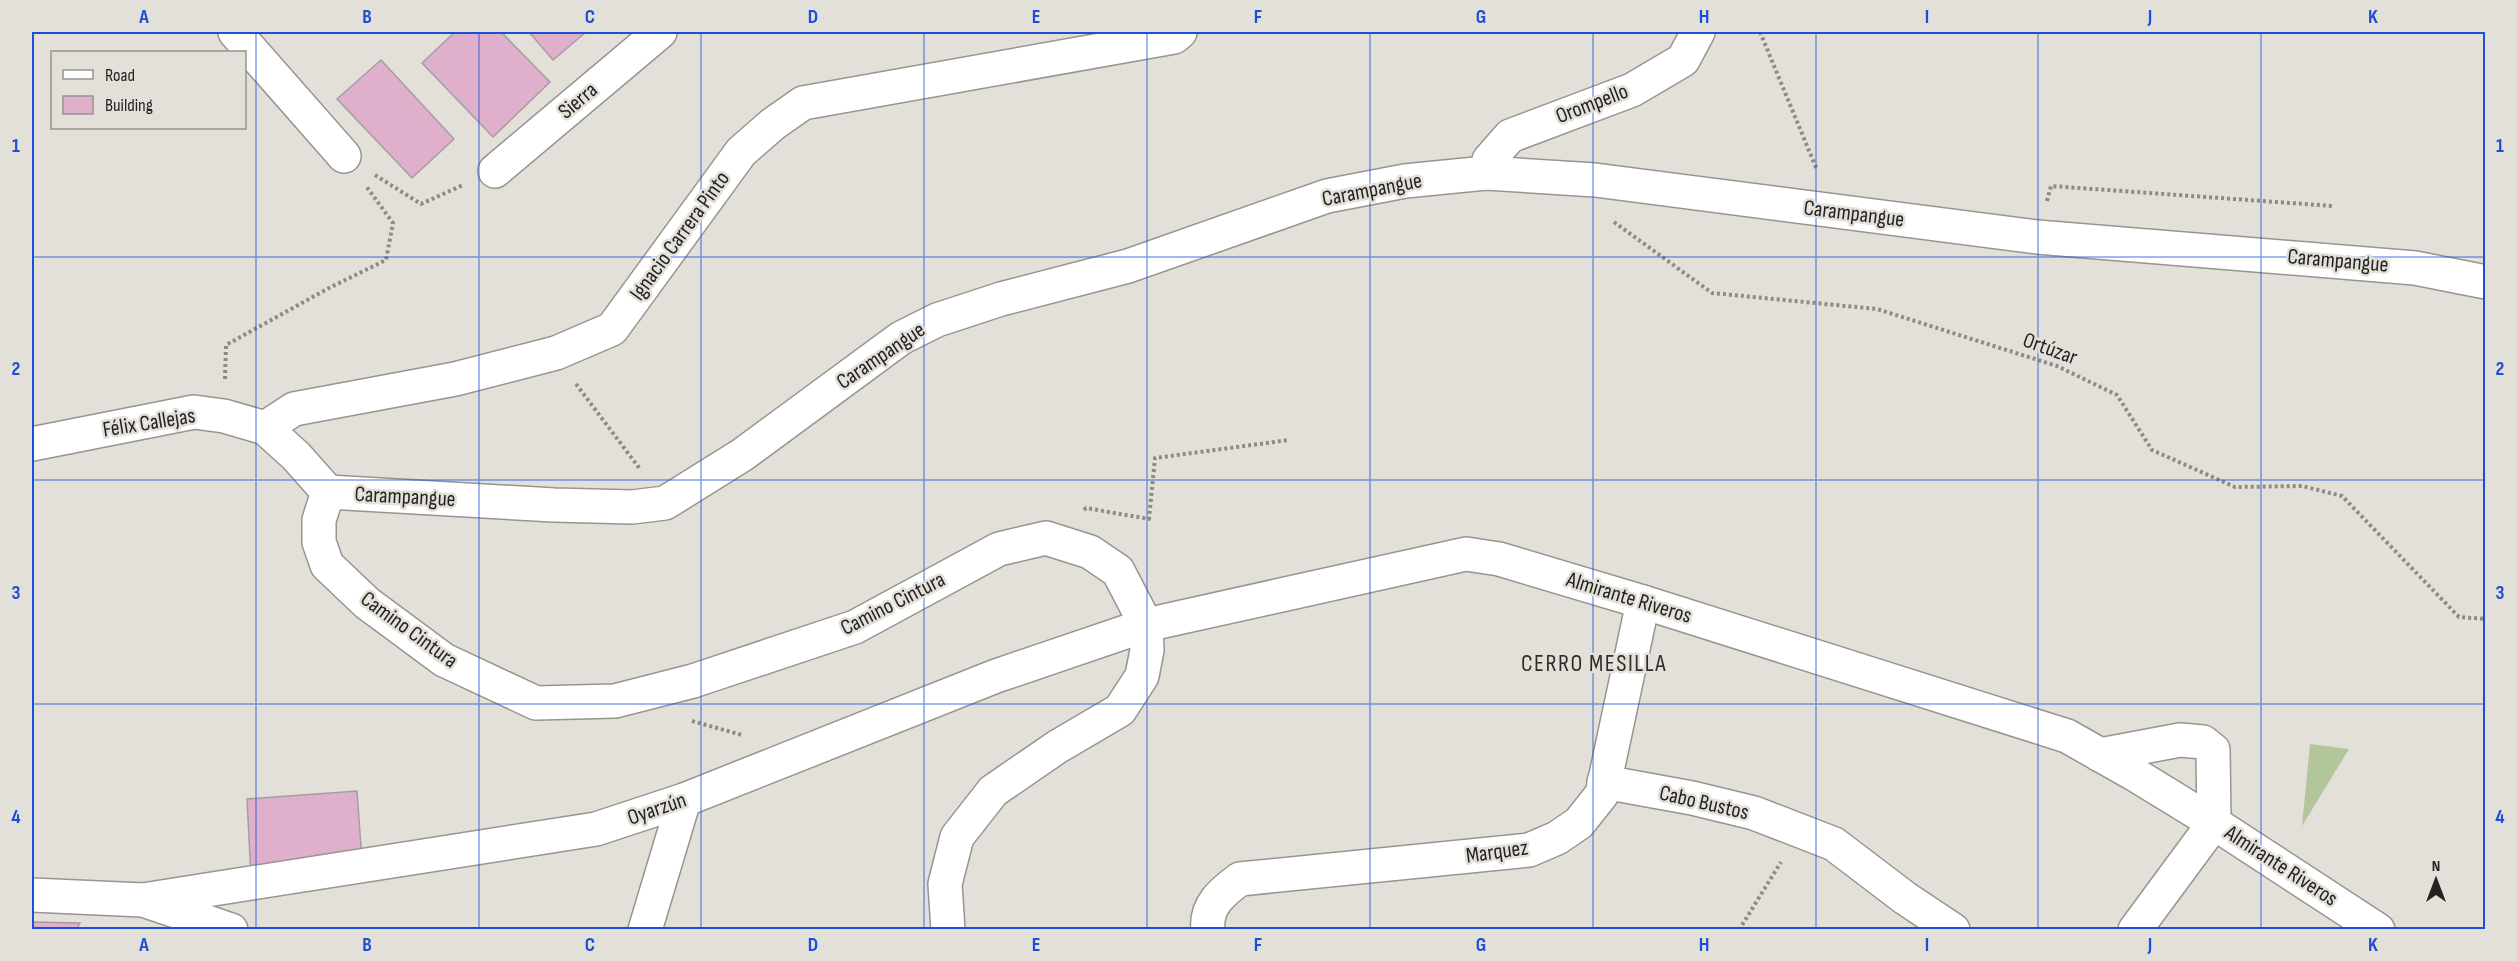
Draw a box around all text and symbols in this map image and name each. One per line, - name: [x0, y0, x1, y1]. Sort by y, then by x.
- text: A: [138, 5, 149, 29]
- text: B: [362, 5, 372, 29]
- text: C: [585, 5, 595, 29]
- text: D: [808, 5, 818, 29]
- text: E: [1032, 5, 1040, 29]
- text: F: [1254, 5, 1262, 29]
- text: G: [1476, 5, 1486, 29]
- text: H: [1699, 5, 1709, 29]
- text: I: [1925, 5, 1929, 29]
- text: J: [2147, 5, 2152, 29]
- text: K: [2368, 5, 2378, 29]
- legend: [51, 51, 246, 129]
- text: Road: [105, 65, 135, 86]
- street label: Sierra: [553, 77, 603, 125]
- street label: Orompello: [1552, 78, 1632, 130]
- text: Building: [105, 95, 153, 116]
- text: 1: [12, 134, 20, 158]
- text: 1: [2496, 134, 2504, 158]
- street label: Ignacio Carrera Pinto: [624, 166, 736, 306]
- street label: Carampangue: [1320, 167, 1424, 213]
- street label: Carampangue: [1802, 194, 1906, 234]
- street label: Carampangue: [2286, 243, 2390, 279]
- street label: Carampangue: [832, 317, 930, 395]
- street label: Ortúzar: [2019, 327, 2081, 371]
- text: 2: [12, 357, 20, 381]
- text: 2: [2496, 357, 2504, 381]
- street label: Félix Callejas: [101, 402, 197, 444]
- street label: Carampangue: [354, 481, 456, 513]
- street label: Camino Cintura: [836, 566, 950, 642]
- street label: Almirante Riveros: [1562, 566, 1695, 630]
- text: 3: [12, 581, 21, 605]
- text: 3: [2496, 581, 2505, 605]
- street label: Camino Cintura: [355, 586, 463, 674]
- district label: CERRO MESILLA: [1521, 649, 1667, 678]
- street label: Cabo Bustos: [1657, 780, 1751, 826]
- street label: Oyarzún: [624, 786, 690, 832]
- text: 4: [11, 805, 21, 829]
- text: 4: [2495, 805, 2505, 829]
- street label: Almirante Riveros: [2219, 819, 2343, 913]
- street label: Marquez: [1464, 834, 1530, 870]
- north arrow: [2406, 850, 2466, 910]
- text: N: [2432, 857, 2440, 876]
- text: A: [138, 933, 149, 957]
- text: B: [362, 933, 372, 957]
- text: C: [585, 933, 595, 957]
- text: D: [808, 933, 818, 957]
- text: E: [1032, 933, 1040, 957]
- text: F: [1254, 933, 1262, 957]
- text: G: [1476, 933, 1486, 957]
- text: H: [1699, 933, 1709, 957]
- text: I: [1925, 933, 1929, 957]
- text: J: [2147, 933, 2152, 957]
- text: K: [2368, 933, 2378, 957]

